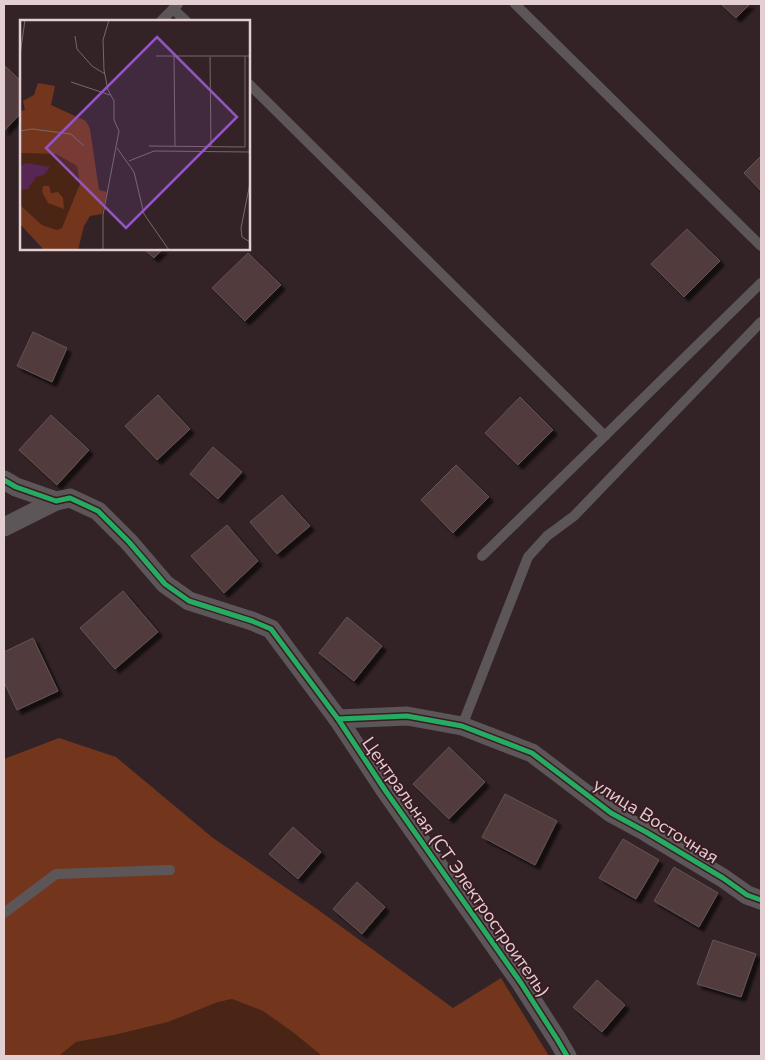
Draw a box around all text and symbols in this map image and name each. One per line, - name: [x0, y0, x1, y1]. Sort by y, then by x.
- inset map: [20, 20, 250, 250]
- street label: Центральная (СТ Электростроитель): [357, 732, 555, 1002]
- street label: улица Восточная: [589, 773, 723, 869]

